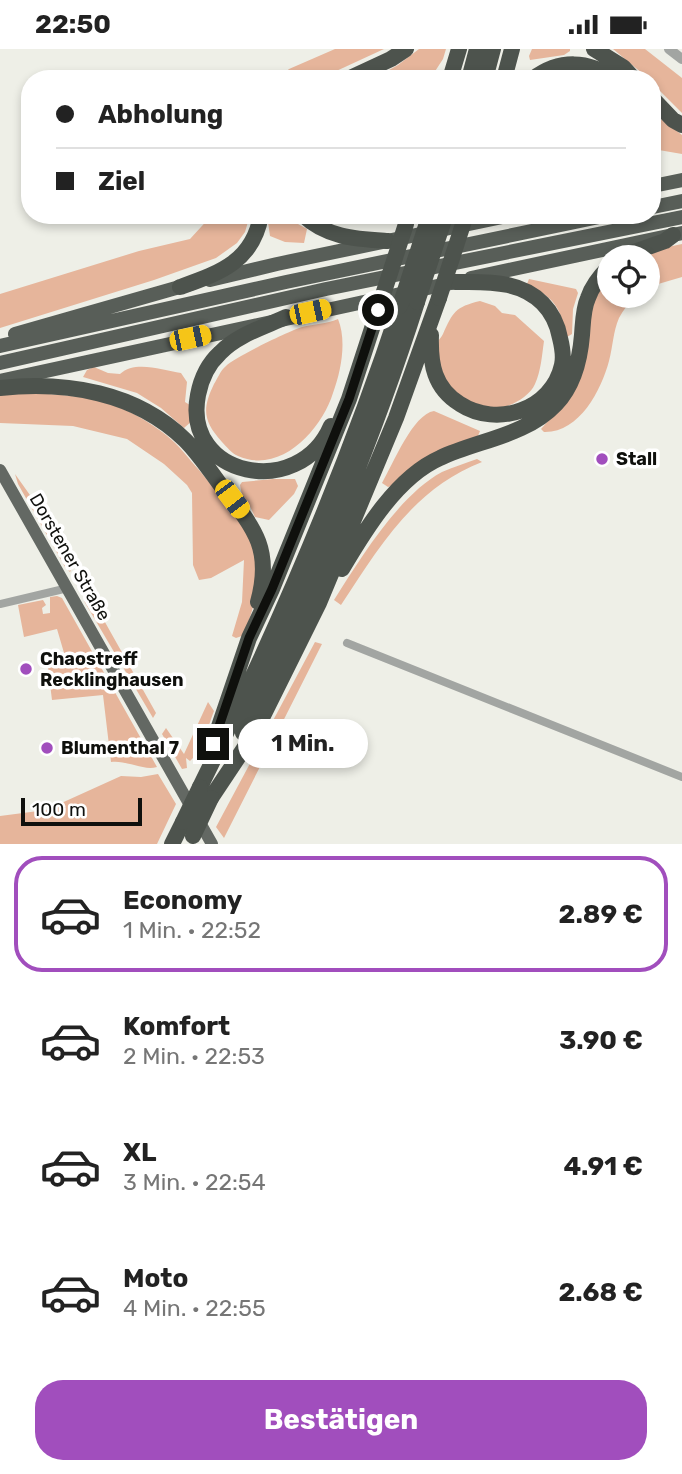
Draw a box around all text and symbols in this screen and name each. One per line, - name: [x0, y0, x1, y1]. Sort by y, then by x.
- text: 22:50: [35, 9, 111, 40]
- text: Abholung: [98, 99, 223, 130]
- text: Ziel: [98, 166, 145, 197]
- map controls: [597, 245, 660, 308]
- button: locate: [597, 245, 660, 308]
- route start: [362, 294, 394, 326]
- car: [288, 297, 333, 327]
- car: [168, 323, 213, 353]
- place label: Stall: [616, 448, 657, 470]
- marker: Stall: [594, 451, 610, 467]
- car: [211, 476, 254, 522]
- street label: Dorstener Straße: [25, 489, 115, 625]
- place label: Chaostreff Recklinghausen: [40, 648, 184, 691]
- marker: Chaostreff Recklinghausen: [18, 661, 34, 677]
- callout: 1 Min.: [238, 719, 367, 769]
- route end: [197, 728, 229, 760]
- text: 1 Min.: [271, 729, 335, 757]
- place label: Blumenthal 7: [61, 737, 179, 759]
- marker: Blumenthal 7: [39, 740, 55, 756]
- scale bar: [21, 795, 142, 827]
- text: 100 m: [32, 798, 86, 821]
- icon: car: [39, 883, 102, 946]
- text: Economy: [123, 885, 242, 916]
- text: 2.89 €: [559, 899, 643, 930]
- text: 1 Min. · 22:52: [123, 916, 261, 944]
- icon: car: [39, 1009, 102, 1072]
- text: Komfort: [123, 1011, 230, 1042]
- text: 3.90 €: [559, 1025, 643, 1056]
- text: 2 Min. · 22:53: [123, 1042, 265, 1070]
- icon: car: [39, 1135, 102, 1198]
- text: XL: [123, 1137, 156, 1168]
- text: 4.91 €: [564, 1151, 643, 1182]
- text: 3 Min. · 22:54: [123, 1168, 266, 1196]
- icon: car: [39, 1261, 102, 1324]
- text: Moto: [123, 1263, 188, 1294]
- text: 2.68 €: [558, 1277, 643, 1308]
- text: 4 Min. · 22:55: [123, 1294, 266, 1322]
- button: Bestätigen: [35, 1380, 647, 1460]

